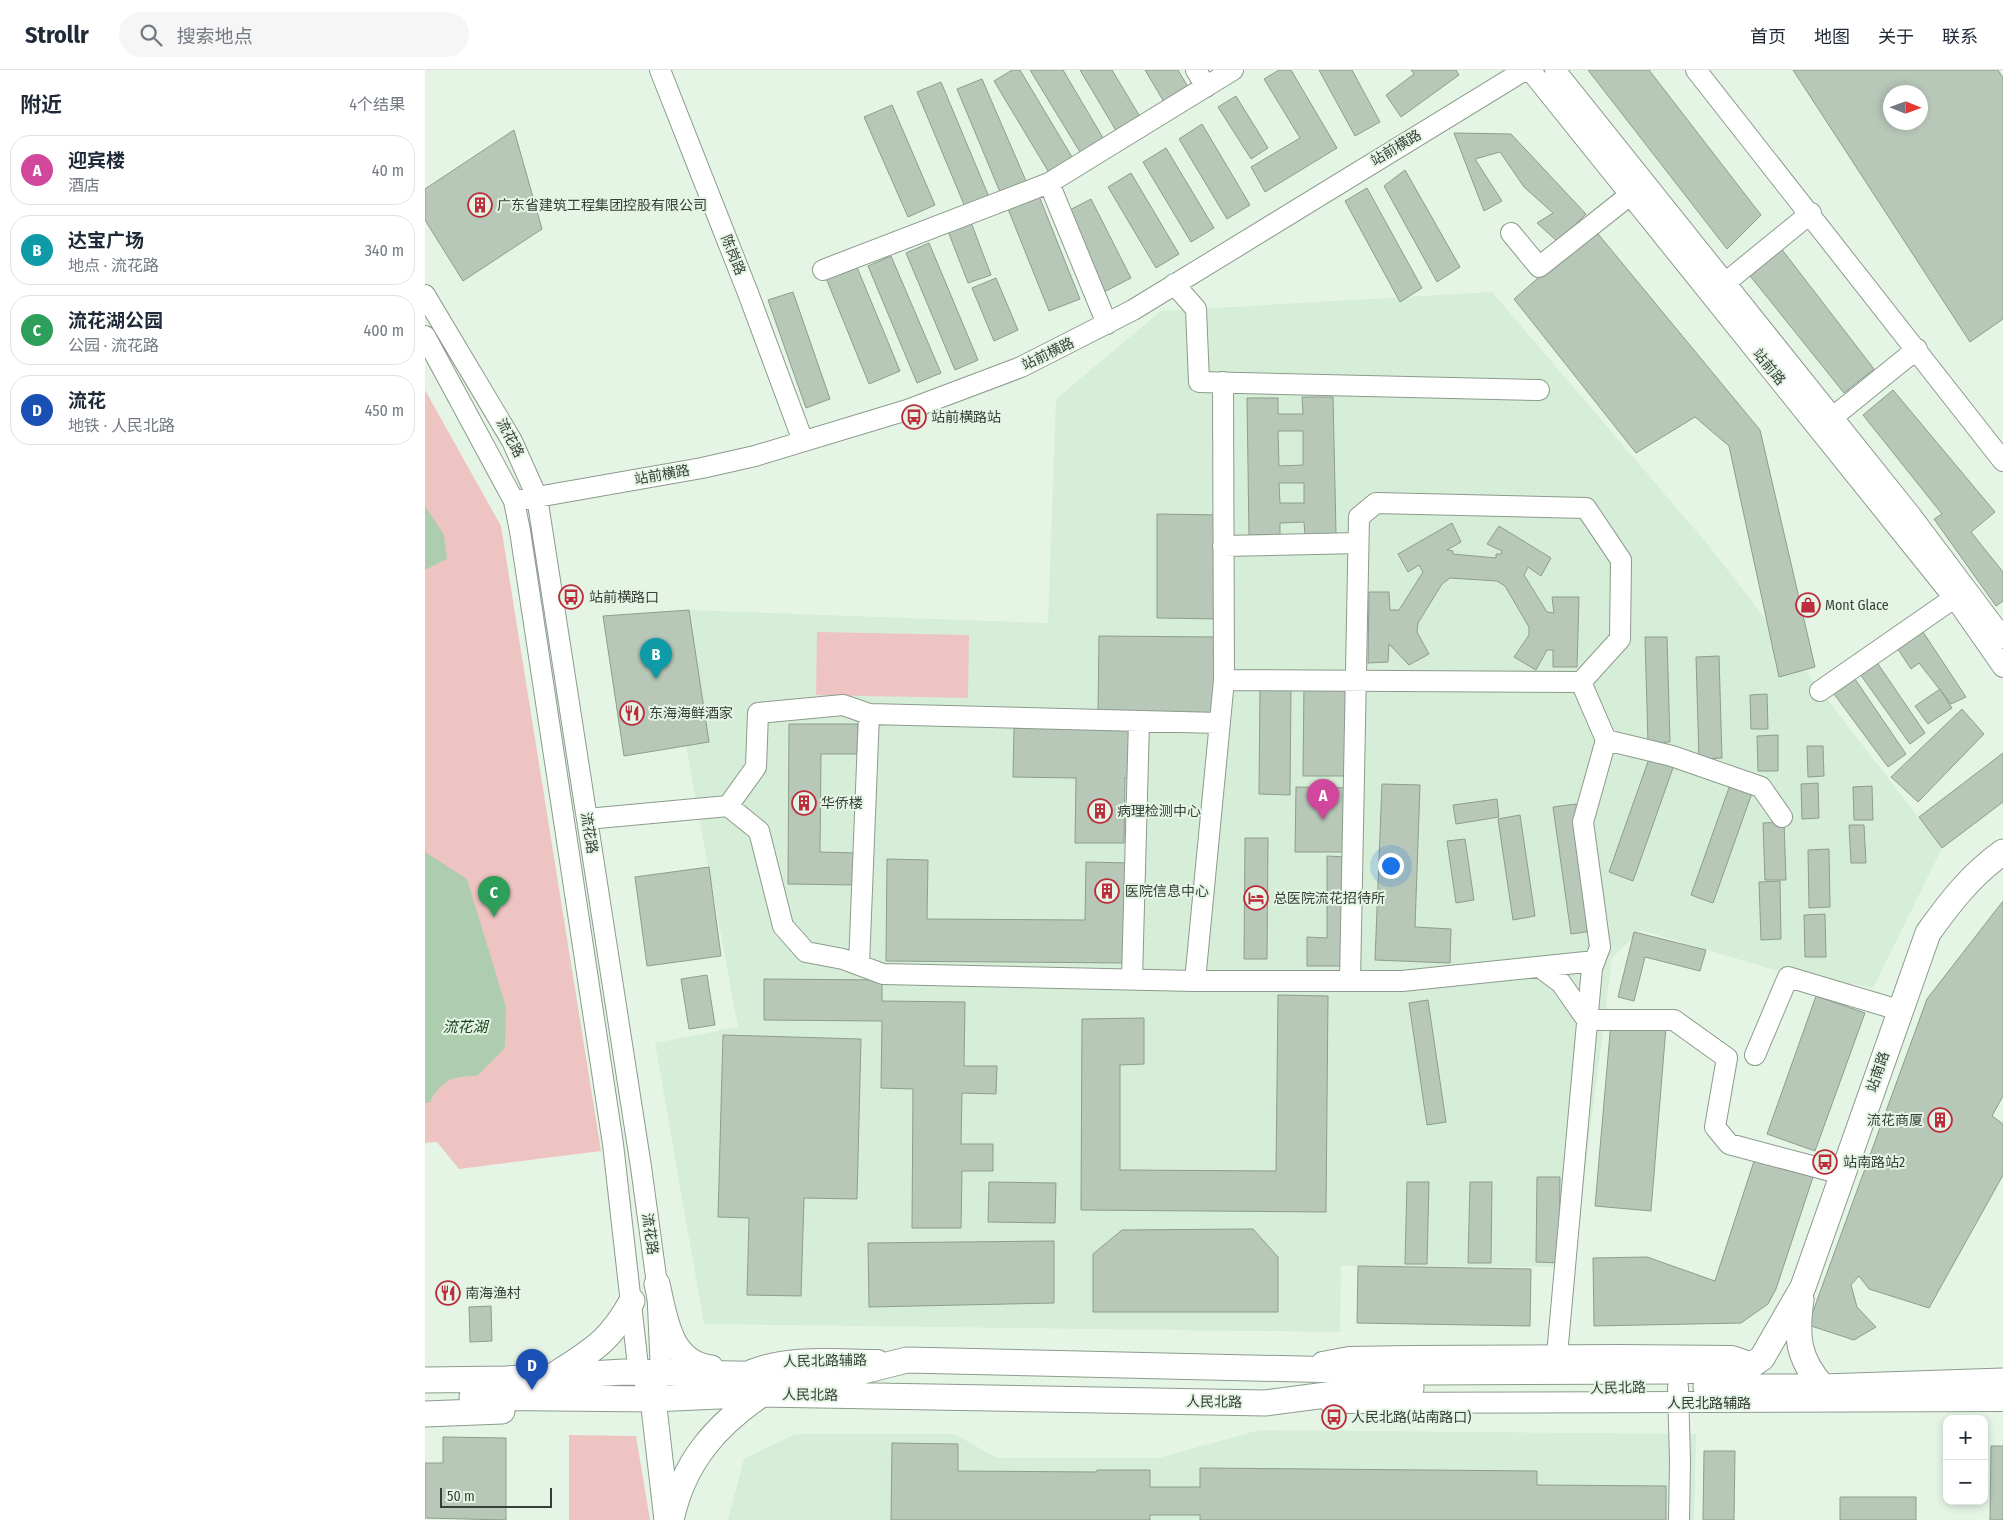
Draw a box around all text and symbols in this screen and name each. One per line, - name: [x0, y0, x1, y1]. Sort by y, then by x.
- search box: [119, 12, 469, 57]
- text: Strollr: [25, 21, 89, 49]
- icon: search: [137, 21, 165, 49]
- text: 搜索地点: [177, 25, 253, 48]
- text: 首页: [1750, 26, 1786, 48]
- text: 地图: [1814, 26, 1850, 48]
- text: 关于: [1878, 26, 1914, 48]
- text: 联系: [1942, 26, 1978, 48]
- north arrow: [1883, 85, 1928, 130]
- text: 附近: [20, 92, 62, 118]
- text: 4个结果: [349, 95, 405, 114]
- street label: 站前横路: [1368, 126, 1424, 170]
- text: 迎宾楼: [68, 149, 125, 172]
- text: A: [33, 161, 41, 180]
- text: 40 m: [372, 161, 404, 180]
- text: 酒店: [68, 176, 100, 195]
- building icon: 广东省建筑工程集团控股有限公司: [467, 192, 493, 218]
- place label: 广东省建筑工程集团控股有限公司: [497, 197, 707, 214]
- text: 达宝广场: [68, 229, 144, 252]
- street label: 陈岗路: [717, 232, 749, 278]
- text: B: [33, 241, 41, 260]
- text: 340 m: [365, 241, 404, 260]
- text: 地点 · 流花路: [68, 256, 159, 275]
- text: 流花湖公园: [68, 309, 163, 332]
- text: C: [33, 321, 41, 340]
- text: 400 m: [364, 321, 404, 340]
- street label: 站前横路: [1019, 334, 1077, 374]
- text: 公园 · 流花路: [68, 336, 159, 355]
- street label: 站前路: [1749, 345, 1789, 389]
- text: 流花: [68, 389, 106, 412]
- text: D: [32, 401, 42, 420]
- text: 450 m: [365, 401, 404, 420]
- bus stop icon: 站前横路站: [901, 404, 927, 430]
- place label: 站前横路站: [931, 409, 1001, 426]
- street label: 流花路: [493, 415, 527, 461]
- text: 地铁 · 人民北路: [68, 416, 175, 435]
- street label: 站前横路: [633, 462, 691, 488]
- bus stop icon: 站前横路口: [558, 584, 584, 610]
- place label: 站前横路口: [589, 589, 659, 606]
- shop icon: Mont Glace: [1795, 592, 1821, 618]
- place label: Mont Glace: [1825, 597, 1889, 614]
- pin: B: [640, 638, 672, 679]
- restaurant icon: 东海海鲜酒家: [619, 700, 645, 726]
- place label: 东海海鲜酒家: [649, 705, 733, 722]
- pin: A: [1307, 779, 1339, 820]
- building icon: 华侨楼: [791, 790, 817, 816]
- place label: 华侨楼: [821, 795, 863, 812]
- building icon: 病理检测中心: [1087, 798, 1113, 824]
- place label: 病理检测中心: [1117, 803, 1201, 820]
- street label: 流花路: [577, 811, 601, 855]
- your location: [1378, 853, 1404, 879]
- pin: C: [478, 876, 510, 917]
- building icon: 医院信息中心: [1094, 878, 1120, 904]
- place label: 医院信息中心: [1125, 883, 1209, 900]
- hotel icon: 总医院流花招待所: [1243, 885, 1269, 911]
- place label: 总医院流花招待所: [1273, 890, 1385, 907]
- water label: 流花湖: [442, 1018, 489, 1036]
- street label: 站南路: [1863, 1049, 1893, 1095]
- building icon: 流花商厦: [1927, 1107, 1953, 1133]
- place label: 流花商厦: [1867, 1112, 1923, 1129]
- bus stop icon: 站南路站2: [1812, 1149, 1838, 1175]
- place label: 站南路站2: [1843, 1154, 1905, 1171]
- street label: 流花路: [639, 1212, 661, 1256]
- restaurant icon: 南海渔村: [435, 1280, 461, 1306]
- place label: 南海渔村: [465, 1285, 521, 1302]
- pin: D: [516, 1349, 548, 1390]
- street label: 人民北路辅路: [783, 1352, 867, 1370]
- street label: 人民北路: [1590, 1379, 1646, 1397]
- street label: 人民北路: [782, 1386, 838, 1404]
- street label: 人民北路: [1186, 1393, 1242, 1411]
- street label: 人民北路辅路: [1667, 1395, 1751, 1412]
- bus stop icon: 人民北路(站南路口): [1321, 1404, 1347, 1430]
- place label: 人民北路(站南路口): [1351, 1409, 1471, 1426]
- map controls: [1943, 1415, 1988, 1505]
- button: +: [1943, 1415, 1988, 1460]
- button: −: [1943, 1460, 1988, 1505]
- scale bar: [440, 1485, 553, 1508]
- text: 50 m: [447, 1488, 475, 1505]

